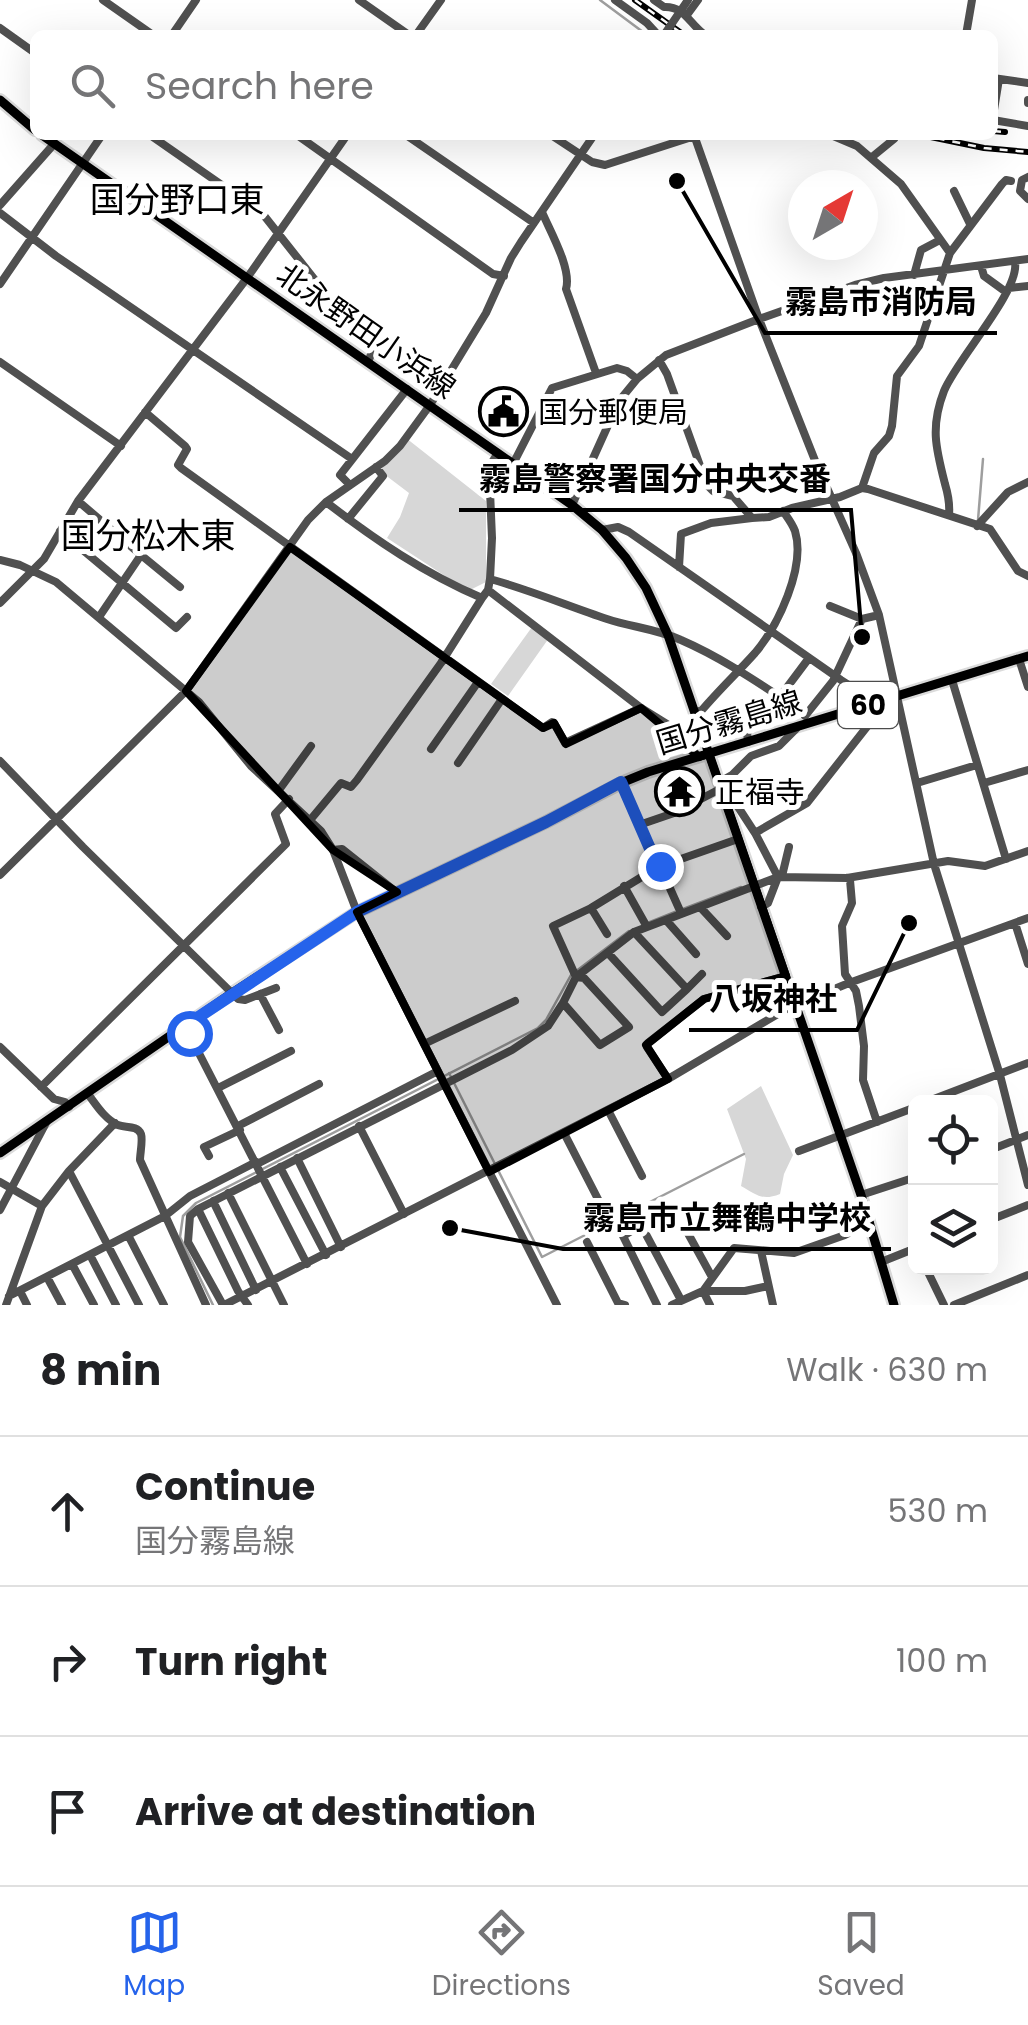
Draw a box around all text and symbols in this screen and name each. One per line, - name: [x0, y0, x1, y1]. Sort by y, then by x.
- search box: [30, 30, 998, 140]
- icon: search: [65, 58, 120, 113]
- text: Search here: [145, 59, 374, 112]
- north arrow: [788, 170, 878, 260]
- district label: 国分野口東: [89, 175, 265, 224]
- street label: 北永野田小浜線: [268, 253, 464, 409]
- callout: 霧島市消防局: [765, 271, 997, 333]
- text: 霧島市消防局: [785, 279, 977, 324]
- public building icon: 国分郵便局: [477, 386, 529, 438]
- place label: 国分郵便局: [538, 391, 688, 434]
- callout: 霧島警察署国分中央交番: [459, 448, 851, 510]
- text: 霧島警察署国分中央交番: [479, 456, 831, 501]
- district label: 国分松木東: [60, 511, 236, 560]
- street label: 国分霧島線: [651, 680, 807, 764]
- road number: 60: [838, 682, 898, 728]
- temple icon: 正福寺: [654, 766, 706, 818]
- place label: 正福寺: [715, 771, 805, 814]
- route end: [638, 844, 684, 890]
- callout: 八坂神社: [689, 968, 857, 1030]
- text: 八坂神社: [709, 976, 837, 1021]
- route start: [167, 1011, 213, 1057]
- map controls: [908, 1095, 998, 1275]
- button: locate: [908, 1095, 998, 1185]
- button: layers: [908, 1185, 998, 1275]
- callout: 霧島市立舞鶴中学校: [563, 1187, 891, 1249]
- text: 霧島市立舞鶴中学校: [583, 1195, 871, 1240]
- text: 8 min: [40, 1341, 161, 1400]
- text: Walk · 630 m: [786, 1347, 988, 1392]
- text: Continue: [135, 1460, 315, 1513]
- icon: ahead: [40, 1484, 95, 1539]
- text: 530 m: [887, 1488, 988, 1533]
- text: 国分霧島線: [135, 1518, 295, 1563]
- icon: right: [40, 1634, 95, 1689]
- text: Turn right: [135, 1635, 327, 1688]
- text: 100 m: [896, 1638, 988, 1683]
- icon: arrive: [40, 1784, 95, 1839]
- text: Arrive at destination: [135, 1785, 536, 1838]
- tab: Map: [123, 1905, 185, 2007]
- tab: Directions: [432, 1905, 571, 2007]
- tab: Saved: [817, 1905, 905, 2007]

